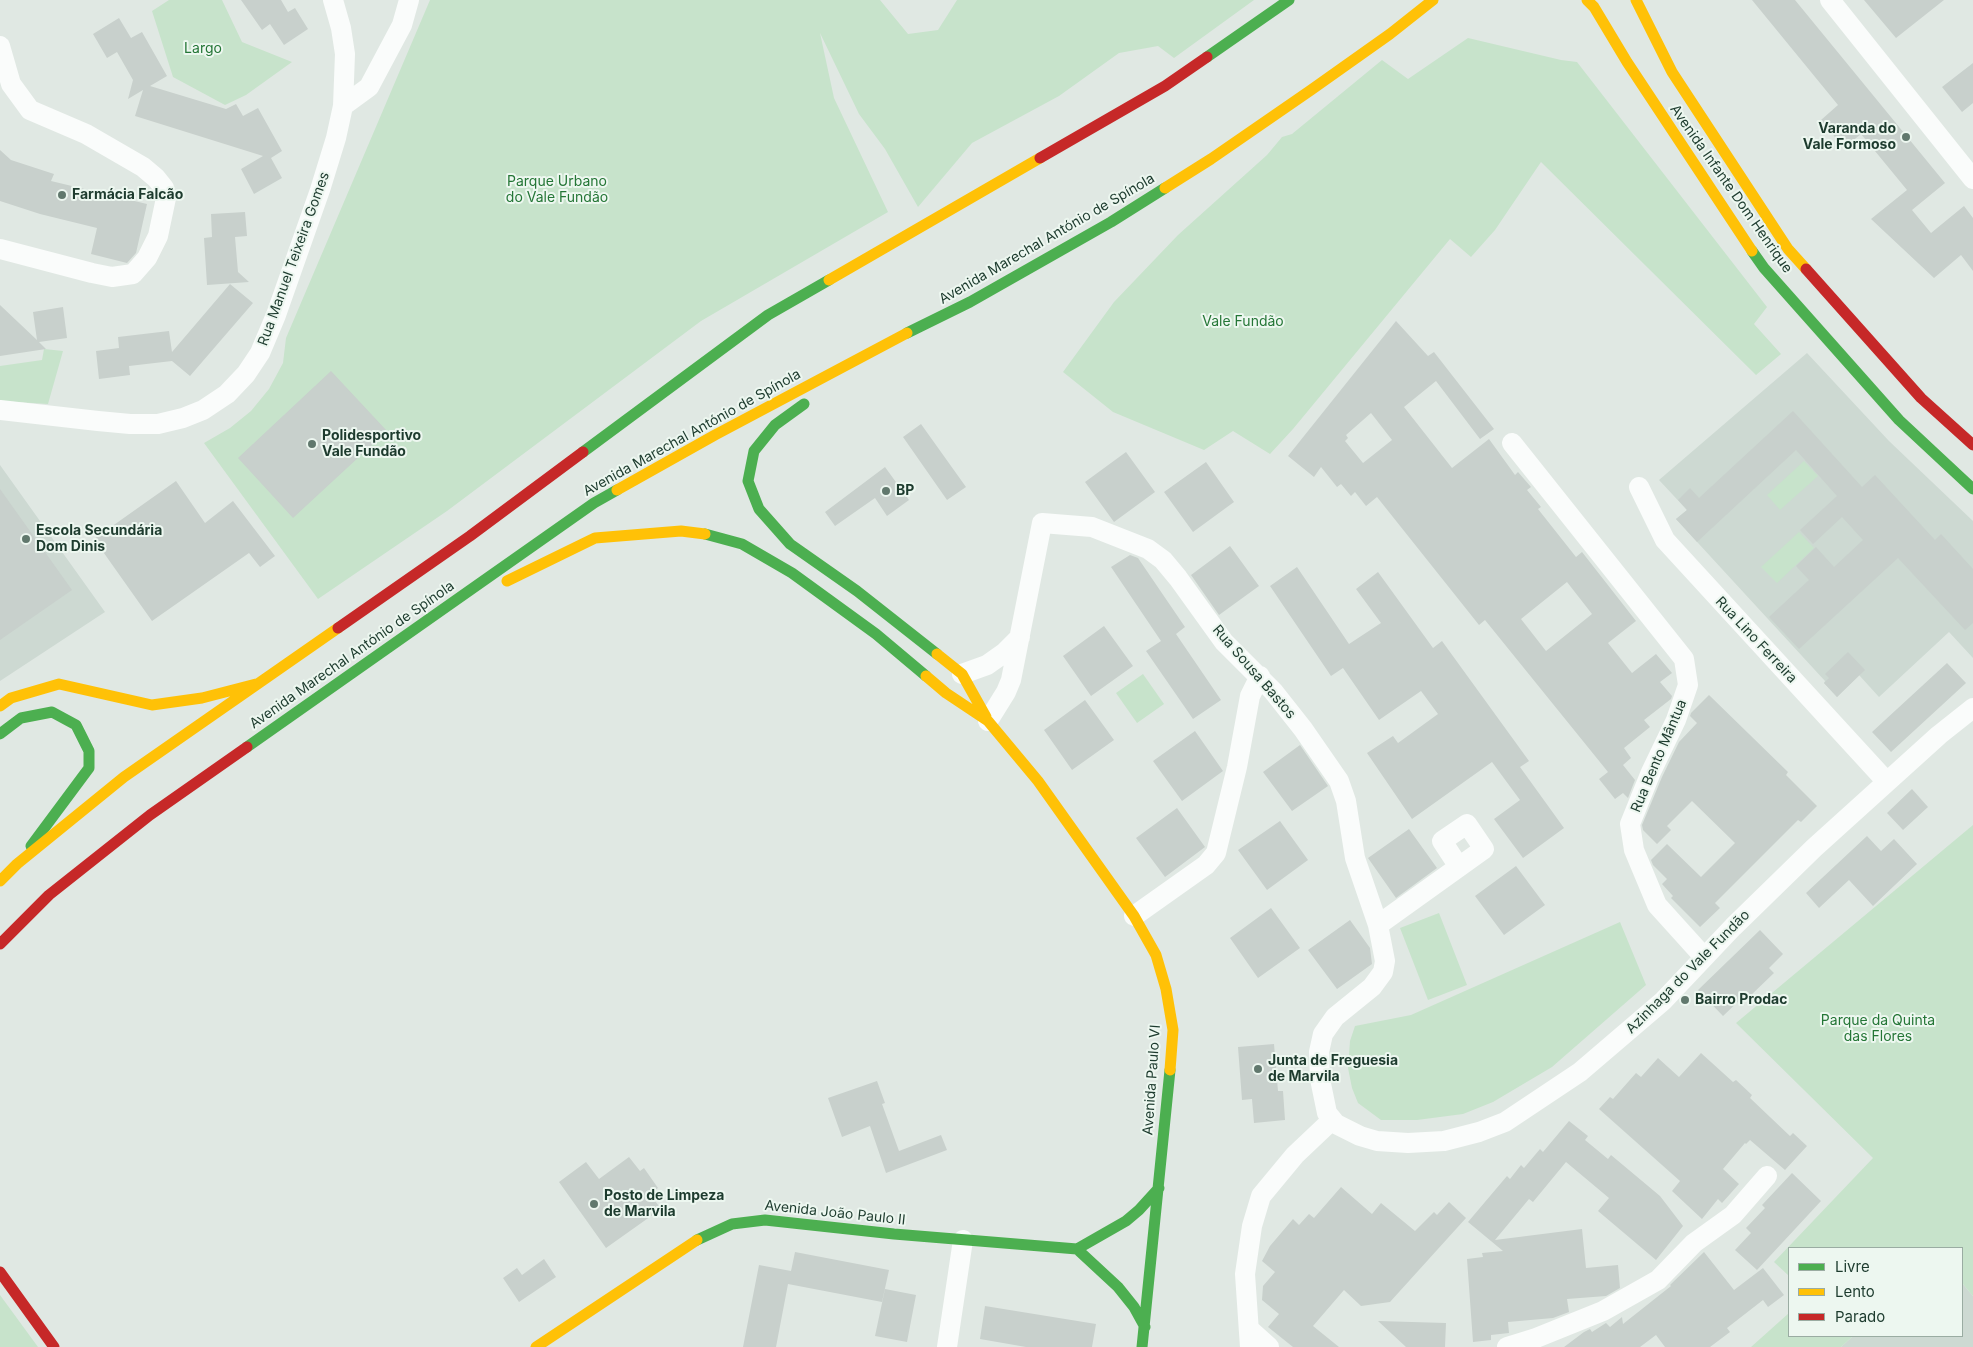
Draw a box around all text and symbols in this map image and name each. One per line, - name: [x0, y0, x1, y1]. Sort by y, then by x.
- park label: Largo: [184, 41, 222, 57]
- street label: Avenida Infante Dom Henrique: [1666, 102, 1796, 276]
- place label: Varanda do Vale Formoso: [1803, 121, 1896, 154]
- marker: Varanda do Vale Formoso: [1900, 131, 1912, 143]
- street label: Rua Manuel Teixeira Gomes: [255, 170, 333, 348]
- street label: Avenida Marechal António de Spínola: [936, 170, 1158, 308]
- park label: Parque Urbano do Vale Fundão: [506, 174, 608, 206]
- place label: Farmácia Falcão: [72, 187, 183, 203]
- marker: Farmácia Falcão: [56, 189, 68, 201]
- park label: Vale Fundão: [1202, 314, 1284, 330]
- street label: Avenida Marechal António de Spínola: [580, 366, 804, 500]
- place label: Polidesportivo Vale Fundão: [322, 428, 421, 461]
- marker: Polidesportivo Vale Fundão: [306, 438, 318, 450]
- place label: BP: [896, 483, 914, 499]
- marker: BP: [880, 485, 892, 497]
- place label: Escola Secundária Dom Dinis: [36, 523, 162, 556]
- marker: Escola Secundária Dom Dinis: [20, 533, 32, 545]
- street label: Avenida Marechal António de Spínola: [246, 578, 458, 732]
- street label: Rua Lino Ferreira: [1712, 593, 1800, 687]
- street label: Rua Sousa Bastos: [1209, 622, 1299, 722]
- street label: Rua Bento Mântua: [1628, 697, 1690, 815]
- street label: Azinhaga do Vale Fundão: [1623, 907, 1753, 1037]
- place label: Bairro Prodac: [1695, 992, 1787, 1008]
- marker: Bairro Prodac: [1679, 994, 1691, 1006]
- park label: Parque da Quinta das Flores: [1821, 1013, 1935, 1046]
- street label: Avenida Paulo VI: [1140, 1024, 1164, 1136]
- place label: Junta de Freguesia de Marvila: [1268, 1053, 1398, 1086]
- marker: Junta de Freguesia de Marvila: [1252, 1063, 1264, 1075]
- place label: Posto de Limpeza de Marvila: [604, 1188, 724, 1220]
- street label: Avenida João Paulo II: [764, 1197, 906, 1229]
- marker: Posto de Limpeza de Marvila: [588, 1198, 600, 1210]
- legend: [1788, 1247, 1963, 1337]
- text: Livre: [1835, 1257, 1870, 1276]
- text: Lento: [1835, 1282, 1875, 1301]
- text: Parado: [1835, 1307, 1885, 1326]

